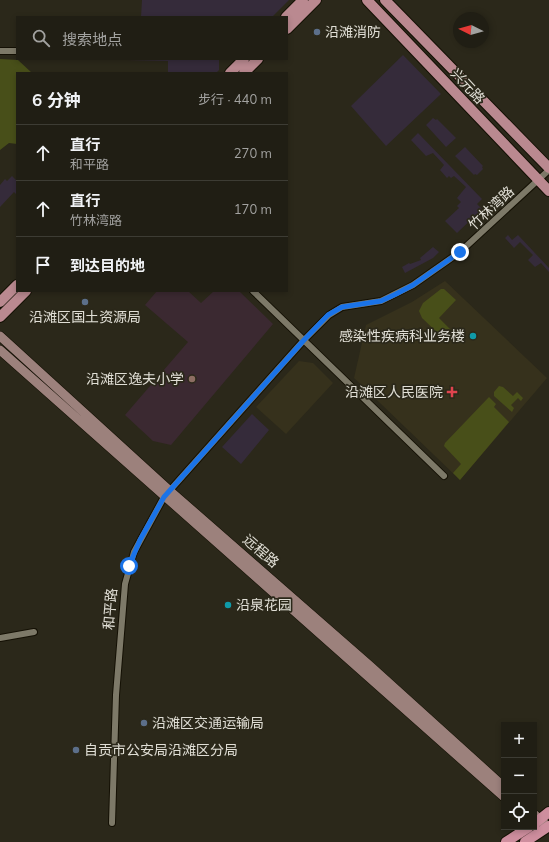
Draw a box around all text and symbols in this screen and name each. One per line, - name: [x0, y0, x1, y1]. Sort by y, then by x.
- north arrow: [453, 12, 489, 48]
- search box: [16, 16, 288, 60]
- place label: 沿滩消防: [325, 23, 381, 41]
- icon: search: [30, 27, 52, 49]
- marker: 沿滩消防: [312, 27, 322, 37]
- text: 搜索地点: [62, 30, 122, 49]
- street label: 兴元路: [447, 65, 489, 107]
- text: 6 分钟: [32, 89, 81, 110]
- text: 步行 · 440 m: [198, 91, 272, 107]
- text: 直行: [70, 135, 100, 154]
- icon: ahead: [32, 142, 54, 164]
- text: 270 m: [234, 145, 272, 161]
- text: 和平路: [70, 156, 109, 172]
- street label: 竹林湾路: [464, 182, 518, 234]
- text: 直行: [70, 191, 100, 210]
- icon: ahead: [32, 198, 54, 220]
- text: 170 m: [234, 201, 272, 217]
- text: 竹林湾路: [70, 212, 122, 228]
- route end: [451, 243, 469, 261]
- icon: arrive: [32, 254, 54, 276]
- text: 到达目的地: [70, 256, 145, 275]
- marker: 沿滩区国土资源局: [80, 297, 90, 307]
- place label: 沿滩区国土资源局: [29, 308, 141, 326]
- place label: 感染性疾病科业务楼: [339, 327, 465, 345]
- marker: 感染性疾病科业务楼: [468, 331, 478, 341]
- place label: 沿滩区逸夫小学: [86, 370, 184, 388]
- marker: 沿滩区逸夫小学: [187, 374, 197, 384]
- place label: 沿滩区人民医院: [345, 383, 443, 401]
- marker: 沿滩区人民医院: [446, 386, 458, 398]
- street label: 远程路: [239, 530, 283, 572]
- route start: [120, 557, 138, 575]
- street label: 和平路: [99, 587, 121, 631]
- place label: 沿泉花园: [236, 596, 292, 614]
- marker: 沿泉花园: [223, 600, 233, 610]
- place label: 沿滩区交通运输局: [152, 714, 264, 732]
- marker: 沿滩区交通运输局: [139, 718, 149, 728]
- map controls: [501, 722, 537, 830]
- button: +: [501, 722, 537, 758]
- place label: 自贡市公安局沿滩区分局: [84, 741, 238, 759]
- marker: 自贡市公安局沿滩区分局: [71, 745, 81, 755]
- button: −: [501, 758, 537, 794]
- button: locate: [501, 794, 537, 830]

